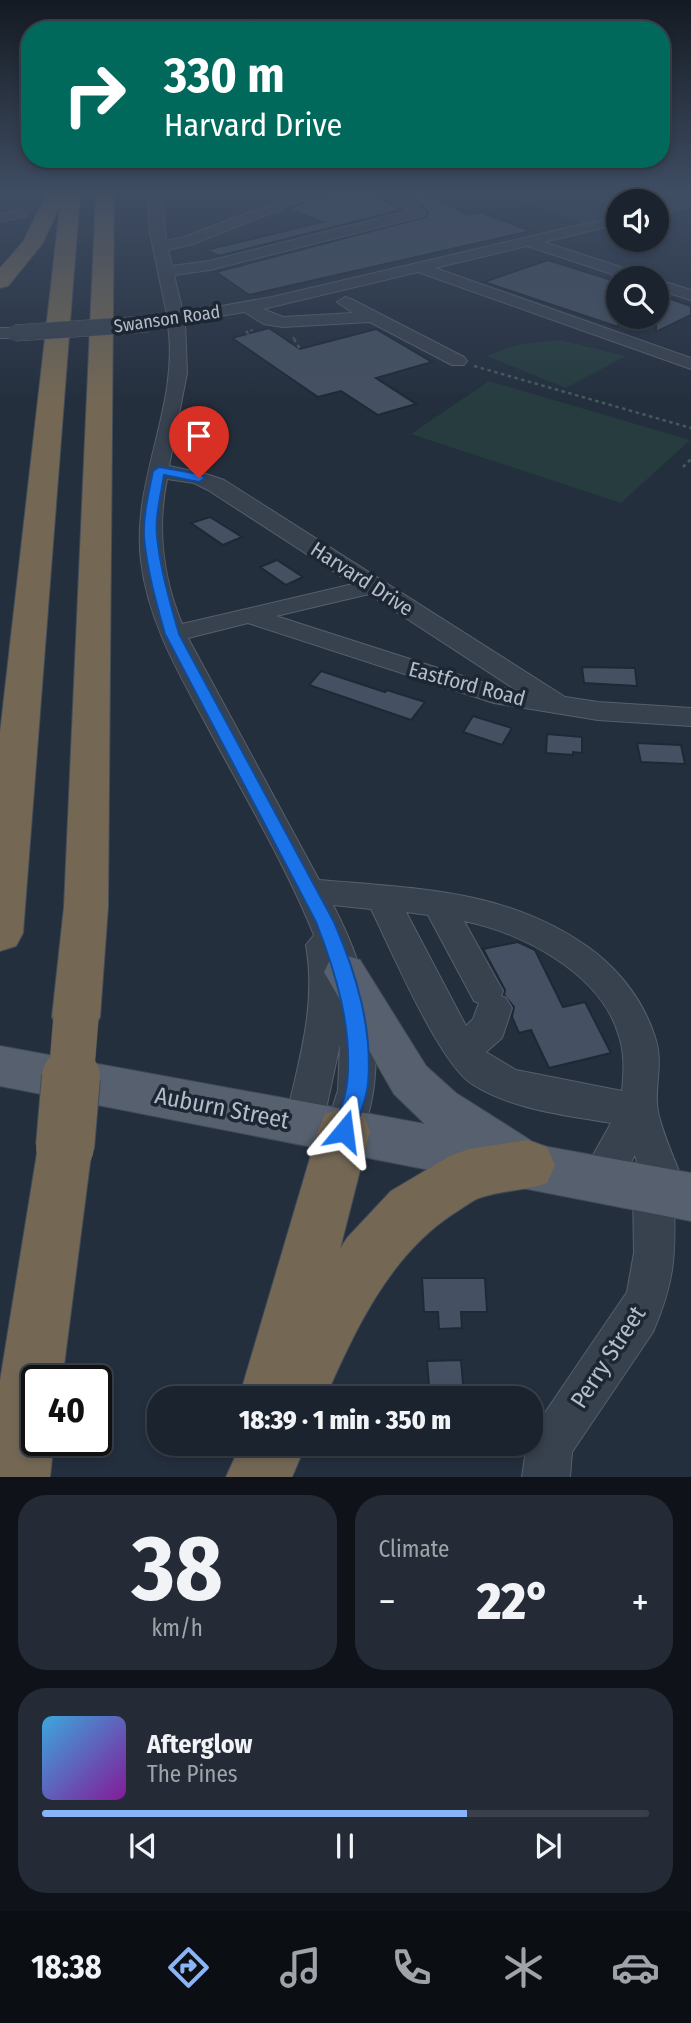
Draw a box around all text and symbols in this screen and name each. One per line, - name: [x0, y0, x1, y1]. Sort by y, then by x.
- text: 330 m: [164, 46, 285, 105]
- icon: right: [49, 49, 140, 140]
- text: Harvard Drive: [164, 106, 342, 144]
- map controls: [606, 189, 669, 329]
- button: sound: [606, 189, 669, 252]
- button: search: [606, 266, 669, 329]
- street label: Swanson Road: [112, 301, 222, 337]
- pin: [169, 406, 229, 478]
- icon: arrive: [180, 417, 218, 455]
- street label: Harvard Drive: [306, 536, 418, 622]
- street label: Eastford Road: [406, 656, 528, 712]
- street label: Auburn Street: [152, 1081, 292, 1135]
- position arrow: [307, 1094, 381, 1168]
- street label: Perry Street: [565, 1301, 651, 1413]
- speed limit sign: 40: [21, 1365, 112, 1456]
- text: 18:39 · 1 min · 350 m: [239, 1405, 451, 1436]
- text: 38: [132, 1514, 223, 1623]
- text: Climate: [379, 1535, 449, 1563]
- text: 22°: [477, 1570, 550, 1633]
- text: −: [379, 1579, 396, 1625]
- text: +: [632, 1579, 649, 1625]
- text: km/h: [152, 1614, 203, 1642]
- text: Afterglow: [147, 1729, 252, 1760]
- text: The Pines: [147, 1760, 238, 1788]
- icon: previous: [124, 1827, 162, 1865]
- icon: pause: [326, 1827, 364, 1865]
- icon: next: [529, 1827, 567, 1865]
- icon: directions: [164, 1943, 213, 1992]
- icon: music: [276, 1943, 325, 1992]
- icon: phone: [387, 1943, 436, 1992]
- icon: climate: [499, 1943, 548, 1992]
- icon: car: [611, 1943, 660, 1992]
- text: 18:38: [31, 1948, 102, 1986]

